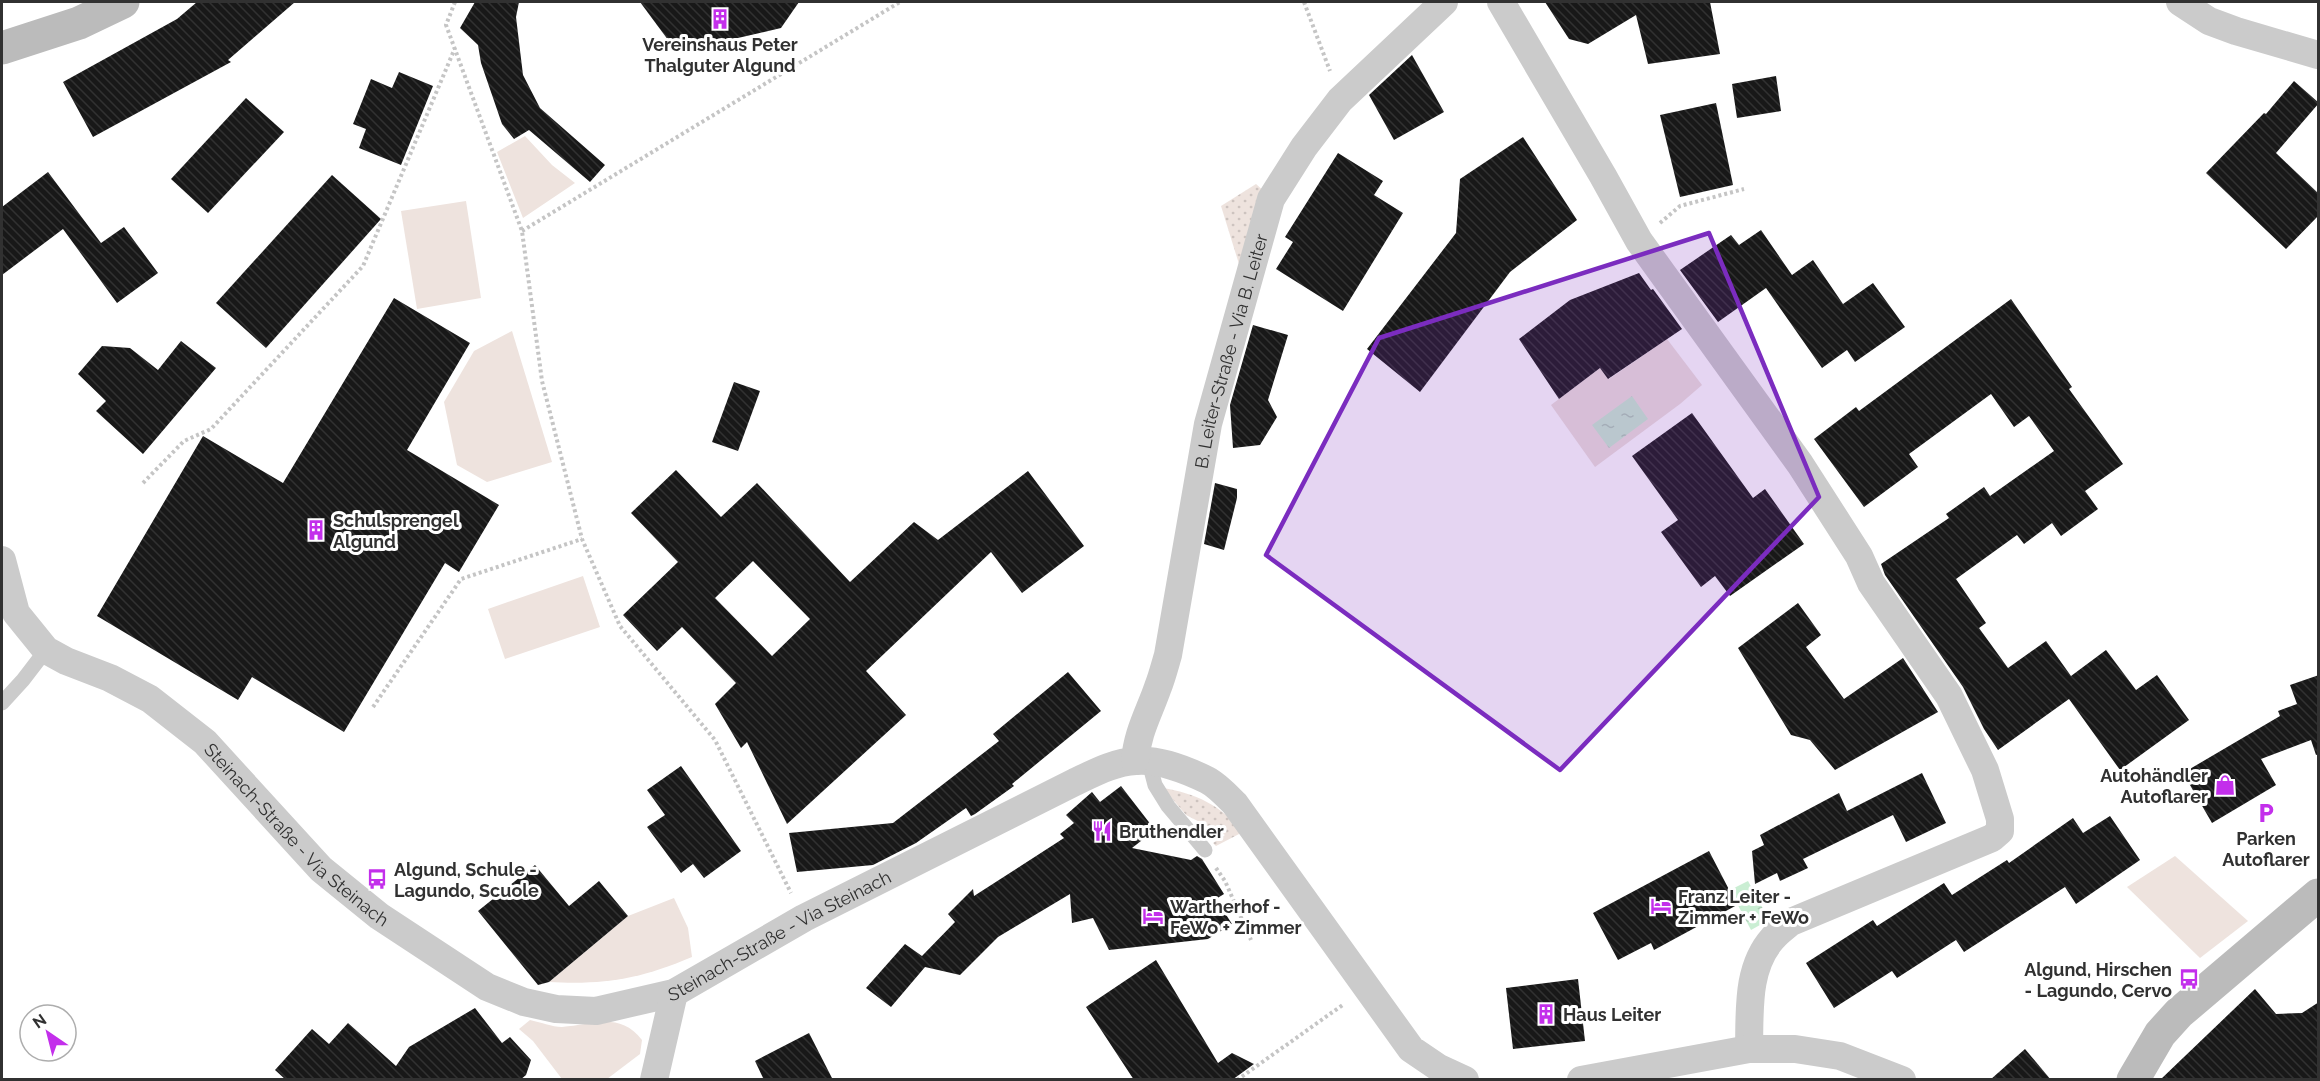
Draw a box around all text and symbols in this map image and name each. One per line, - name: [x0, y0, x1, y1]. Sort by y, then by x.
- building icon: Vereinshaus Peter Thalguter Algund: [708, 7, 732, 31]
- place label: Vereinshaus Peter Thalguter Algund: [642, 34, 798, 76]
- street label: B. Leiter-Straße - Via B. Leiter: [1190, 230, 1272, 470]
- place label: Schulsprengel Algund: [333, 510, 459, 552]
- building icon: Schulsprengel Algund: [304, 518, 328, 542]
- street label: Steinach-Straße - Via Steinach: [200, 738, 393, 930]
- place label: Autohändler Autoflarer: [2100, 765, 2208, 807]
- shop icon: Autohändler Autoflarer: [2213, 773, 2237, 797]
- parking icon: Parken Autoflarer: [2254, 801, 2278, 825]
- restaurant icon: Bruthendler: [1090, 819, 1114, 843]
- place label: Bruthendler: [1119, 821, 1224, 842]
- place label: Parken Autoflarer: [2222, 828, 2310, 870]
- place label: Algund, Schule - Lagundo, Scuole: [394, 859, 539, 901]
- street label: Steinach-Straße - Via Steinach: [666, 866, 894, 1005]
- bus stop icon: Algund, Schule - Lagundo, Scuole: [365, 867, 389, 891]
- place label: Franz Leiter - Zimmer + FeWo: [1678, 886, 1809, 928]
- hotel icon: Franz Leiter - Zimmer + FeWo: [1649, 894, 1673, 918]
- place label: Wartherhof - FeWo + Zimmer: [1170, 896, 1301, 938]
- hotel icon: Wartherhof - FeWo + Zimmer: [1141, 904, 1165, 928]
- place label: Algund, Hirschen - Lagundo, Cervo: [2024, 959, 2172, 1001]
- bus stop icon: Algund, Hirschen - Lagundo, Cervo: [2177, 967, 2201, 991]
- building icon: Haus Leiter: [1534, 1002, 1558, 1026]
- north arrow: [18, 1003, 78, 1063]
- place label: Haus Leiter: [1563, 1004, 1661, 1025]
- text: N: [29, 1010, 50, 1032]

